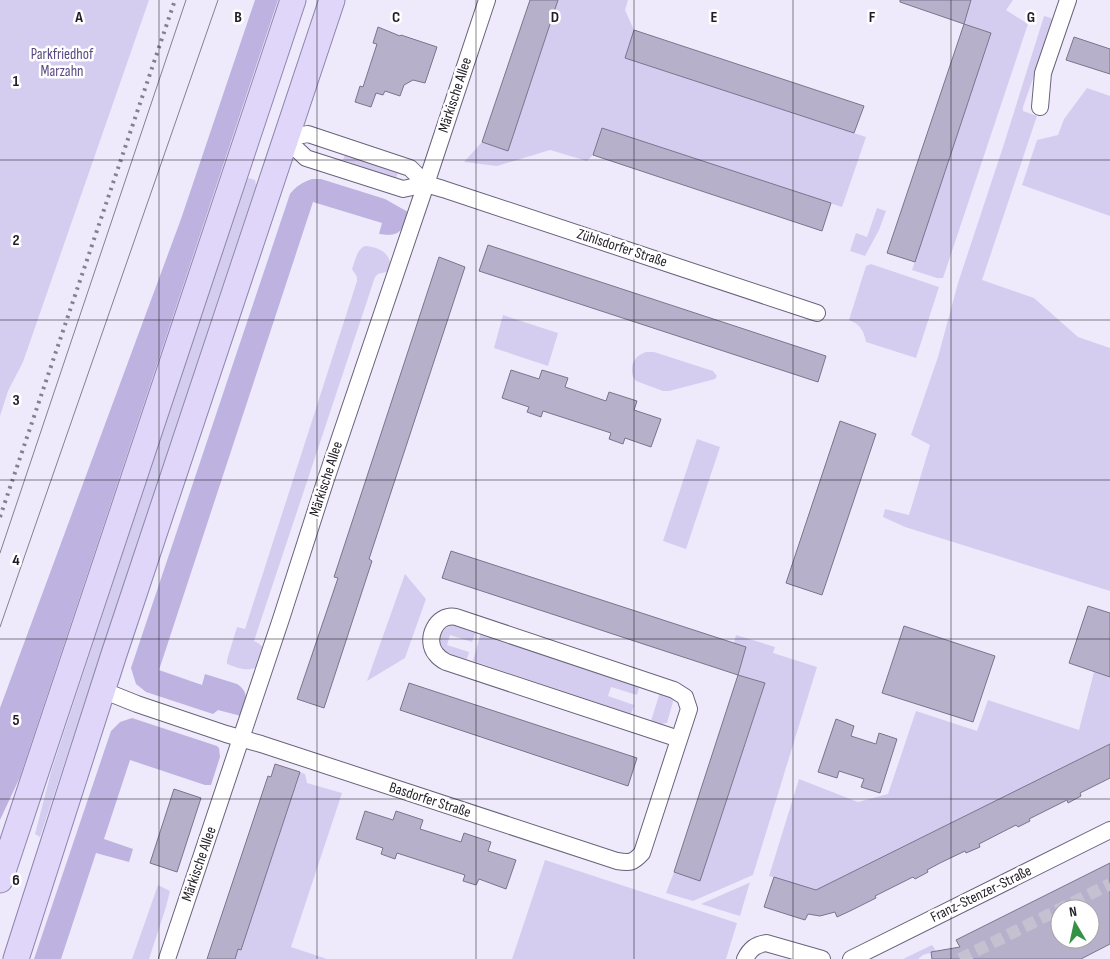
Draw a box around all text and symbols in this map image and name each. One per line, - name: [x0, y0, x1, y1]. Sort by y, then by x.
- text: A: [74, 8, 83, 27]
- text: B: [234, 8, 242, 27]
- text: C: [392, 8, 400, 27]
- text: D: [551, 8, 559, 27]
- text: E: [711, 8, 718, 27]
- text: F: [869, 8, 876, 27]
- text: G: [1027, 8, 1035, 27]
- park label: Parkfriedhof Marzahn: [31, 45, 94, 81]
- street label: Märkische Allee: [434, 55, 476, 135]
- text: 1: [13, 72, 20, 91]
- street label: Zühlsdorfer Straße: [574, 224, 670, 272]
- text: 2: [12, 231, 20, 250]
- text: 3: [12, 391, 20, 410]
- street label: Märkische Allee: [305, 439, 347, 519]
- text: 4: [12, 551, 20, 570]
- text: 5: [12, 711, 20, 730]
- street label: Basdorfer Straße: [387, 778, 473, 822]
- street label: Märkische Allee: [177, 824, 221, 904]
- street label: Franz-Stenzer-Straße: [927, 861, 1035, 927]
- text: 6: [12, 871, 20, 890]
- north arrow: [1050, 899, 1100, 949]
- text: N: [1068, 903, 1078, 921]

